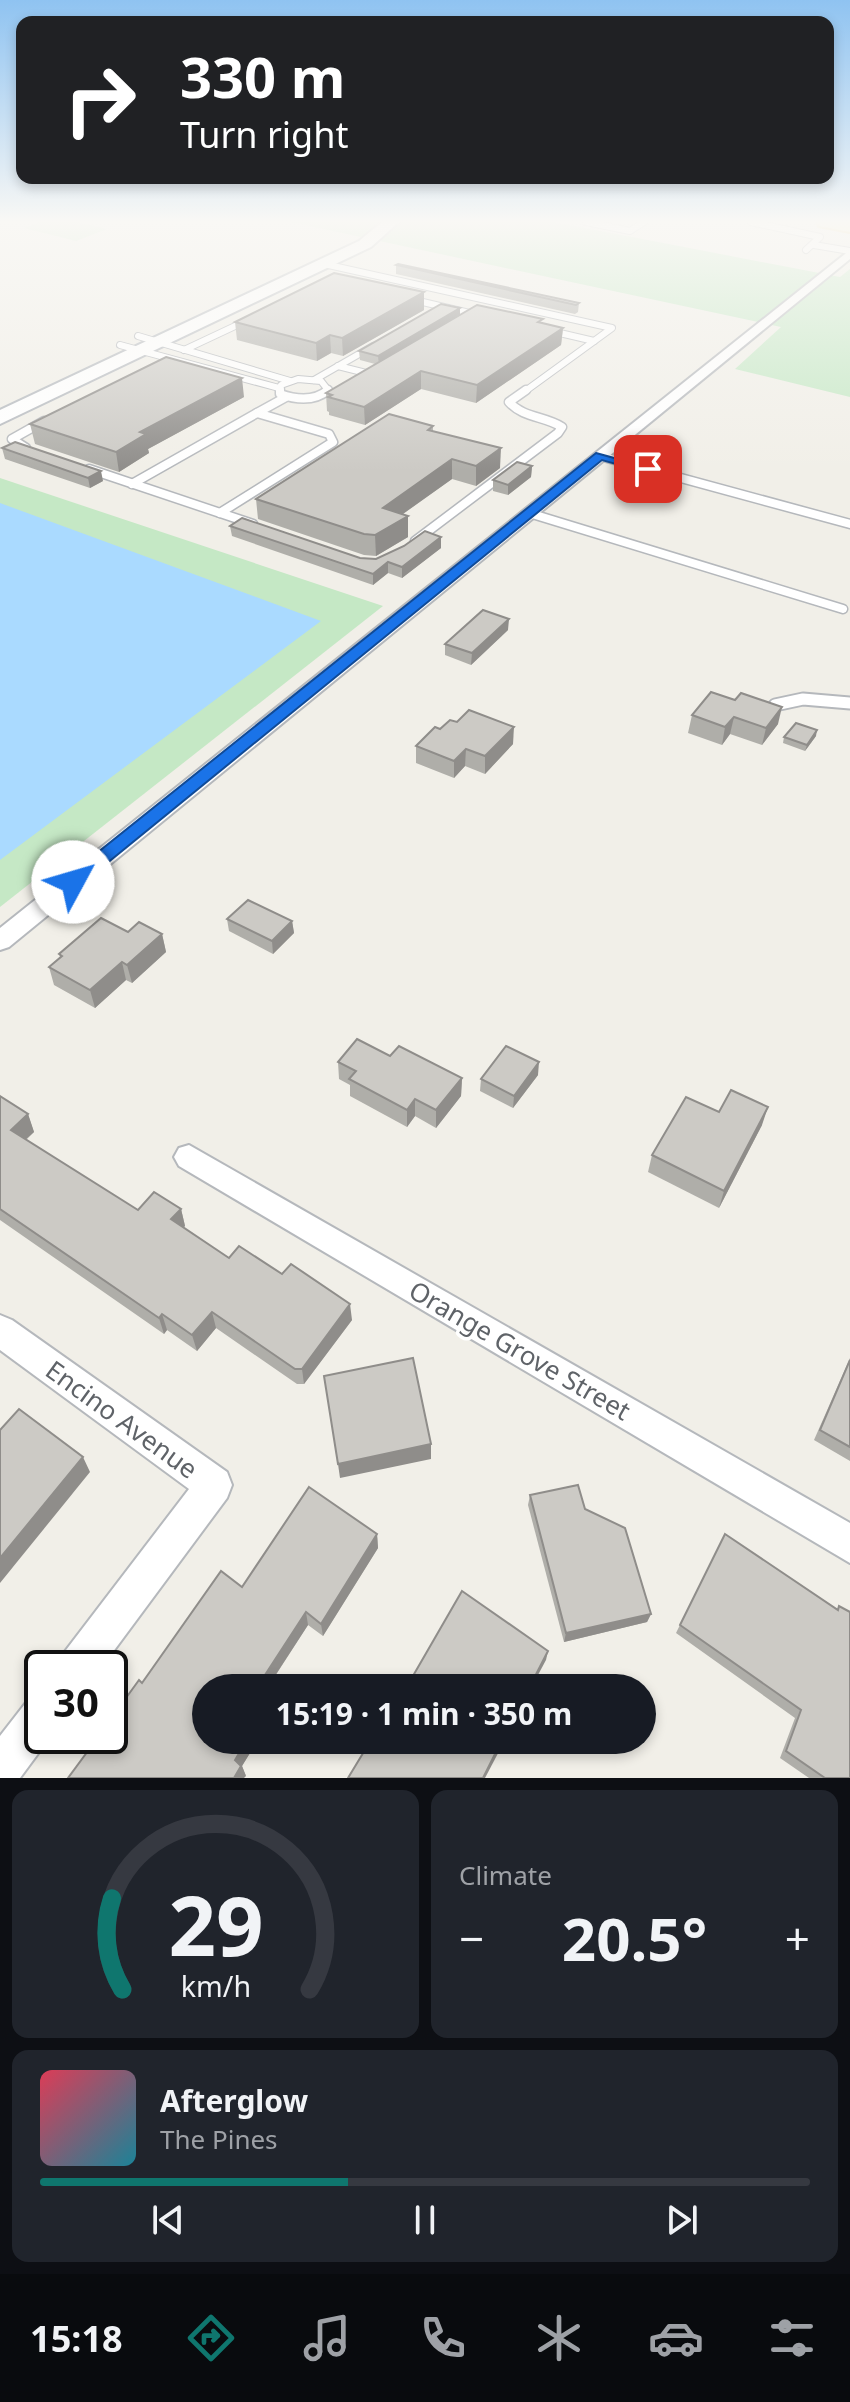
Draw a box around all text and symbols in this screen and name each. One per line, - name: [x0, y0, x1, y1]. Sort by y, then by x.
- text: 330 m: [180, 38, 345, 114]
- icon: right: [48, 48, 152, 152]
- text: Turn right: [180, 110, 348, 159]
- pin: [614, 435, 682, 503]
- icon: arrive: [626, 447, 670, 491]
- position arrow: [31, 840, 115, 924]
- street label: Orange Grove Street: [403, 1272, 637, 1428]
- street label: Encino Avenue: [39, 1352, 205, 1486]
- speed limit sign: 30: [24, 1650, 128, 1754]
- text: 15:19 · 1 min · 350 m: [276, 1693, 572, 1734]
- text: Climate: [459, 1857, 552, 1893]
- text: 29: [168, 1867, 263, 1980]
- text: 20.5°: [562, 1897, 707, 1979]
- text: −: [459, 1908, 484, 1968]
- text: +: [785, 1908, 810, 1968]
- text: km/h: [180, 1966, 251, 2005]
- text: Afterglow: [160, 2080, 308, 2121]
- text: The Pines: [160, 2121, 278, 2157]
- icon: previous: [146, 2198, 190, 2242]
- icon: pause: [403, 2198, 447, 2242]
- icon: next: [660, 2198, 704, 2242]
- icon: directions: [183, 2310, 239, 2366]
- icon: music: [299, 2310, 355, 2366]
- icon: phone: [415, 2310, 471, 2366]
- icon: climate: [531, 2310, 587, 2366]
- icon: car: [648, 2310, 704, 2366]
- icon: filters: [764, 2310, 820, 2366]
- text: 15:18: [30, 2314, 123, 2363]

